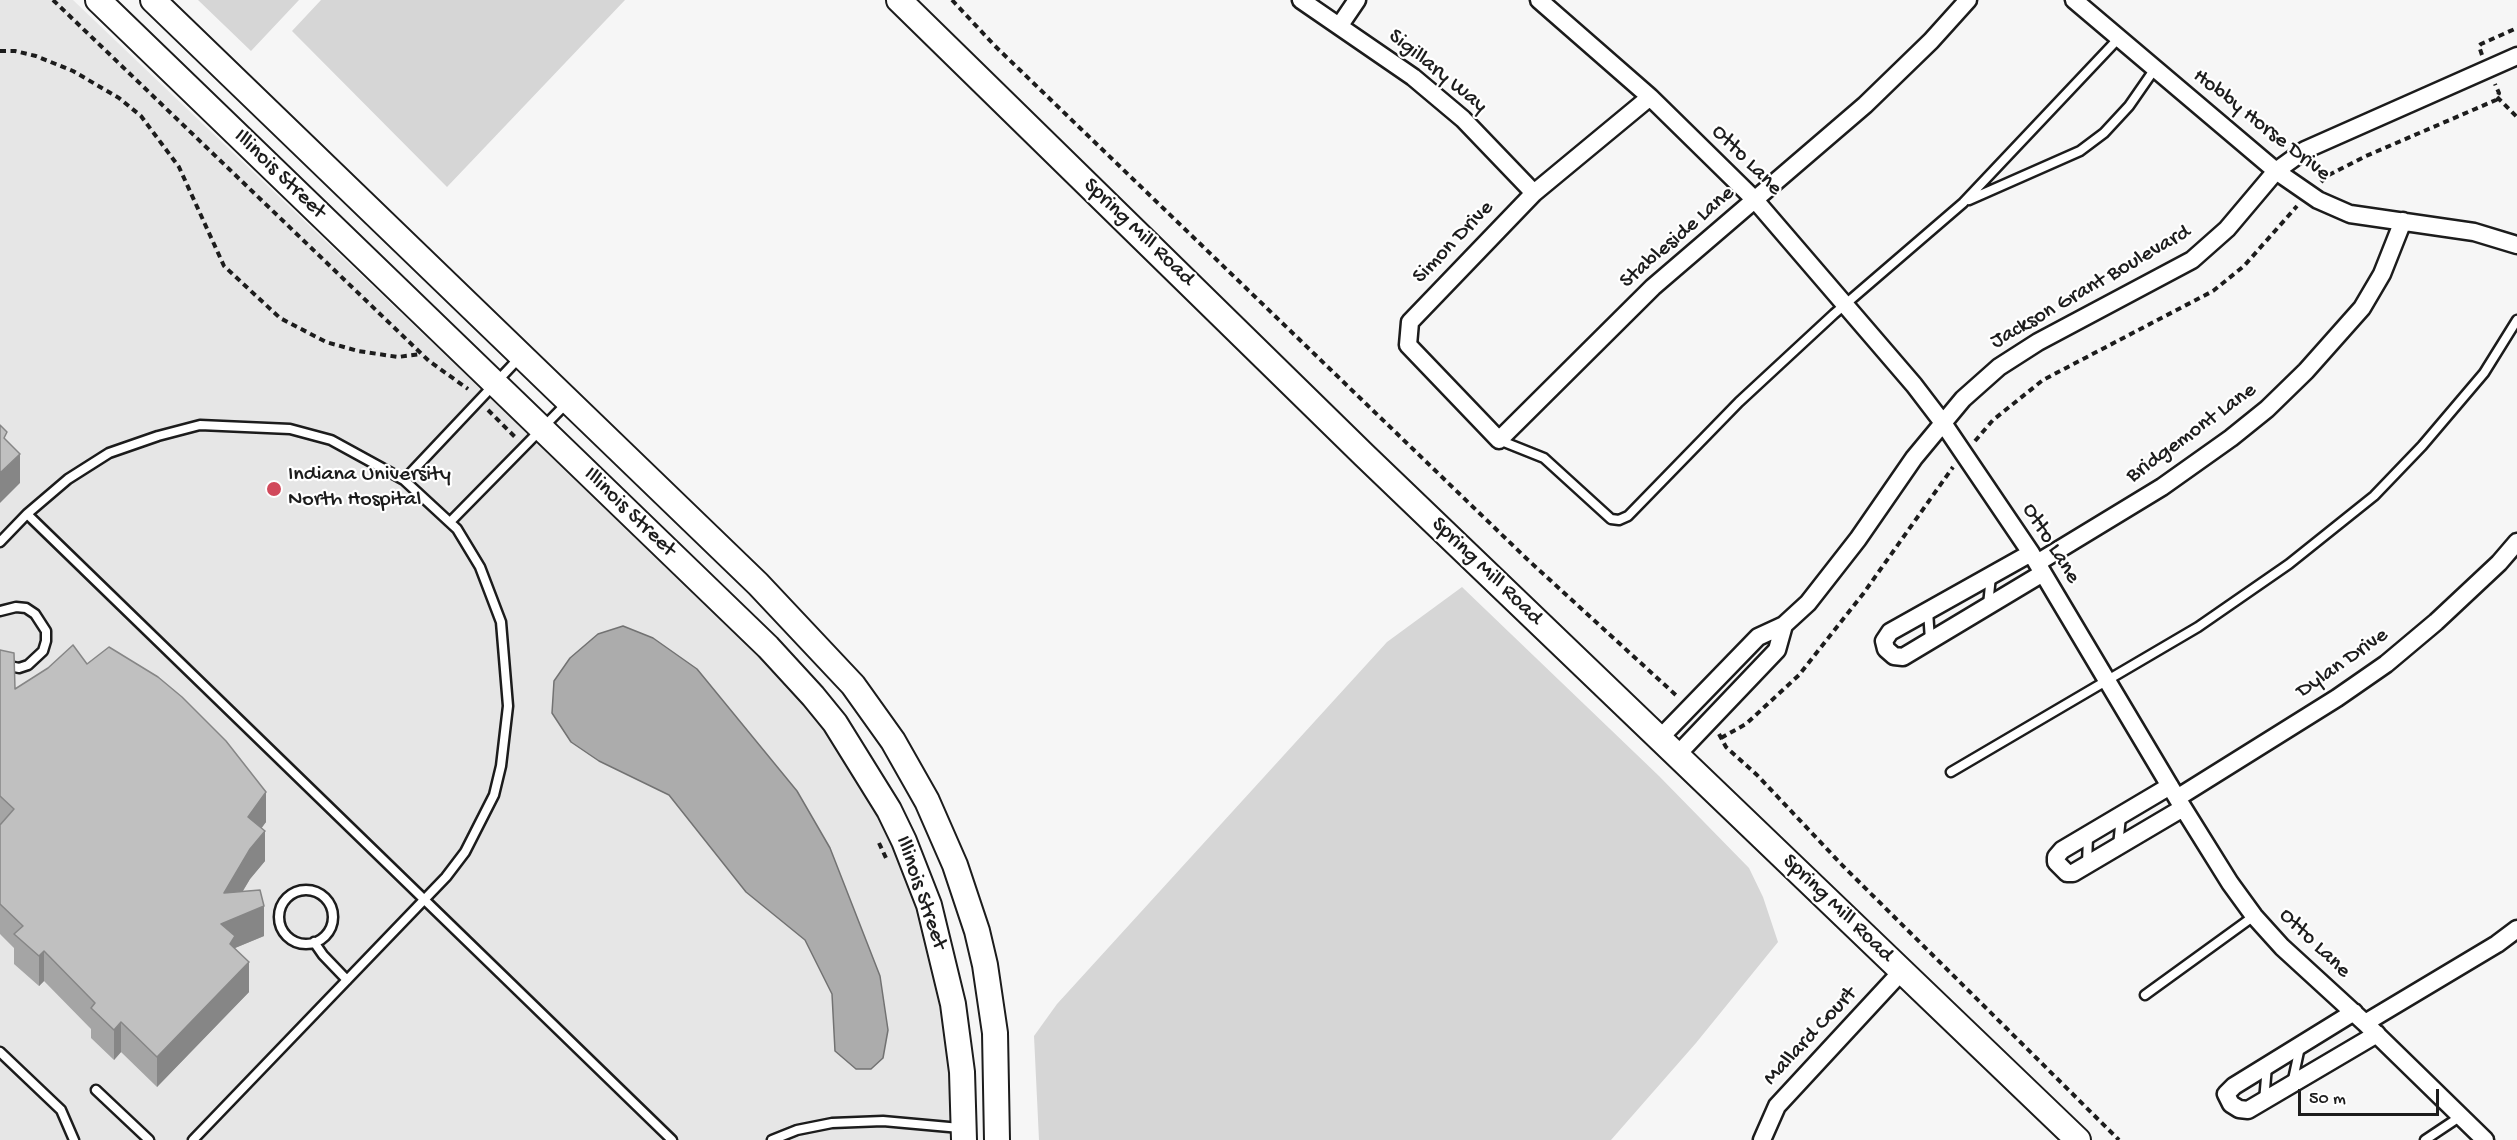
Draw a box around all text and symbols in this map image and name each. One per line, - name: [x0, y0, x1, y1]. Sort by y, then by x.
- street label: Sigillary Way: [1382, 24, 1492, 120]
- street label: Hobby Horse Drive: [2187, 64, 2335, 188]
- street label: Otto Lane: [1705, 120, 1787, 202]
- street label: Illinois Street: [227, 124, 331, 226]
- street label: Spring Mill Road: [1077, 173, 1199, 293]
- street label: Stableside Lane: [1615, 181, 1741, 295]
- street label: Simon Drive: [1408, 196, 1500, 290]
- street label: Jackson Grant Boulevard: [1986, 220, 2196, 356]
- street label: Bridgemont Lane: [2122, 378, 2262, 490]
- street label: Illinois Street: [577, 462, 681, 564]
- place label: Indiana University North Hospital: [288, 463, 451, 514]
- marker: Indiana University North Hospital: [265, 480, 283, 498]
- street label: Otto Lane: [2015, 499, 2085, 589]
- street label: Spring Mill Road: [1425, 512, 1547, 632]
- street label: Dylan Drive: [2292, 623, 2394, 705]
- street label: Illinois Street: [888, 833, 952, 953]
- street label: Spring Mill Road: [1776, 849, 1898, 969]
- street label: Otto Lane: [2272, 903, 2356, 985]
- street label: Mallard Court: [1758, 982, 1864, 1092]
- scale bar: [2301, 1077, 2442, 1115]
- text: 50 m: [2309, 1089, 2346, 1110]

